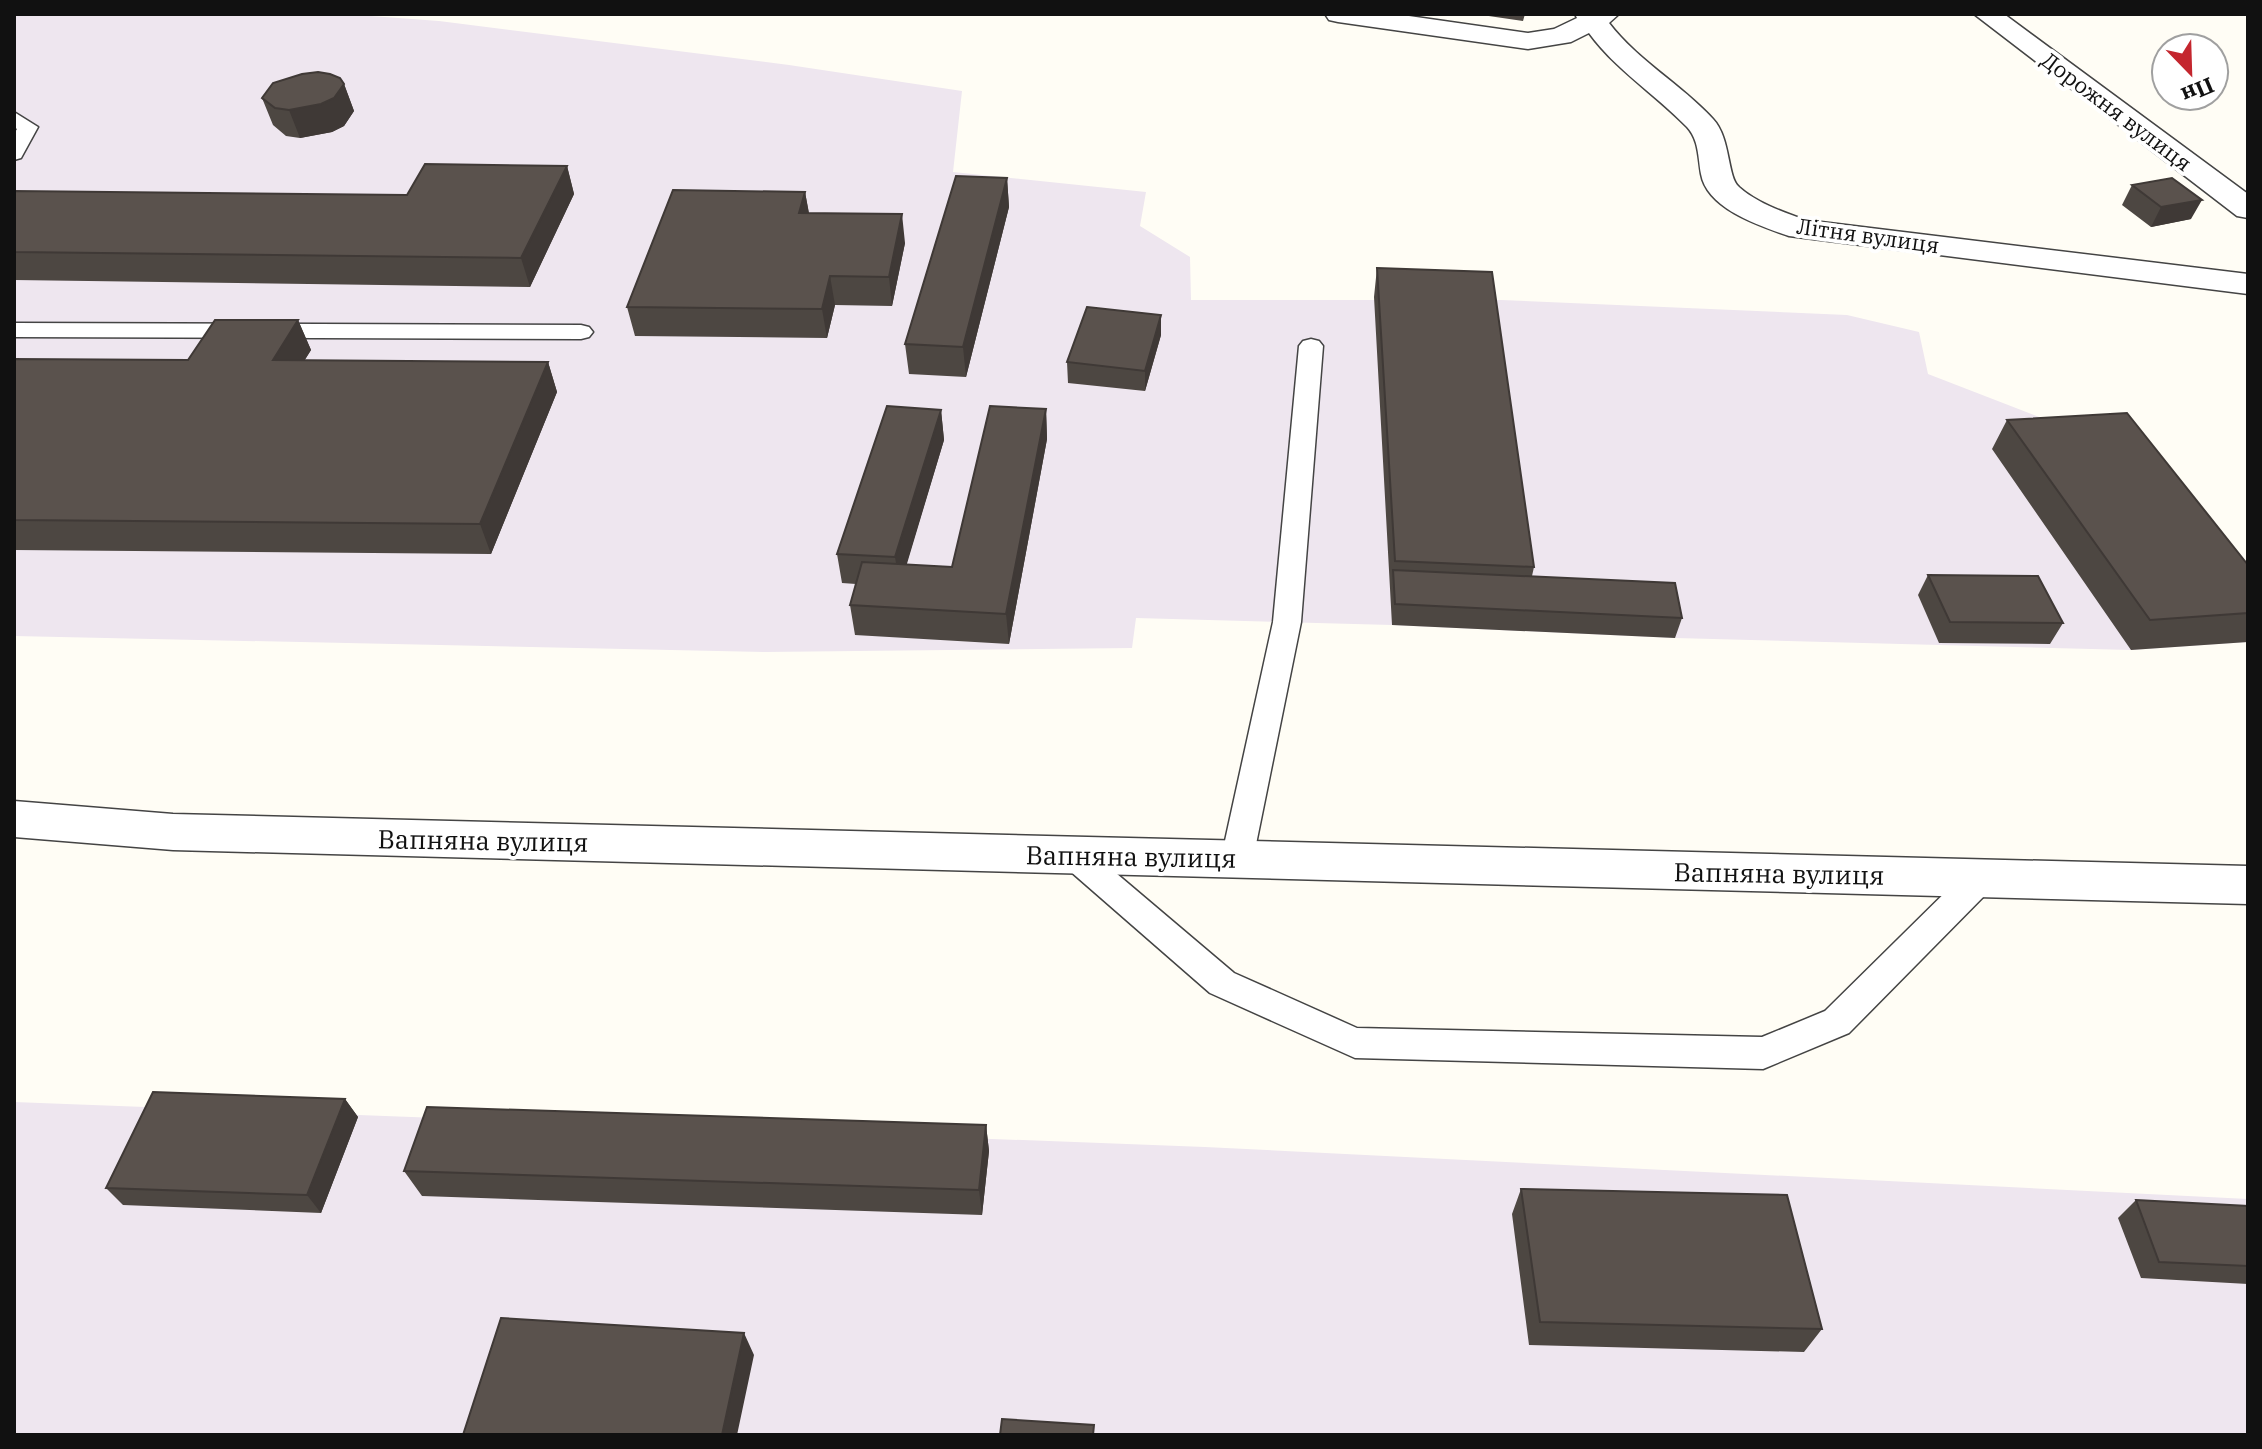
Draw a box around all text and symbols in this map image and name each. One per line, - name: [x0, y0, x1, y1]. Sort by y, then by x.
- north arrow: [2150, 32, 2230, 112]
- street label: Дорожня вулиця: [2036, 45, 2198, 177]
- text: Пн: [2177, 71, 2219, 111]
- street label: Літня вулиця: [1795, 211, 1941, 259]
- street label: Вапняна вулиця: [377, 821, 589, 859]
- street label: Вапняна вулиця: [1025, 837, 1237, 875]
- street label: Вапняна вулиця: [1673, 854, 1885, 892]

